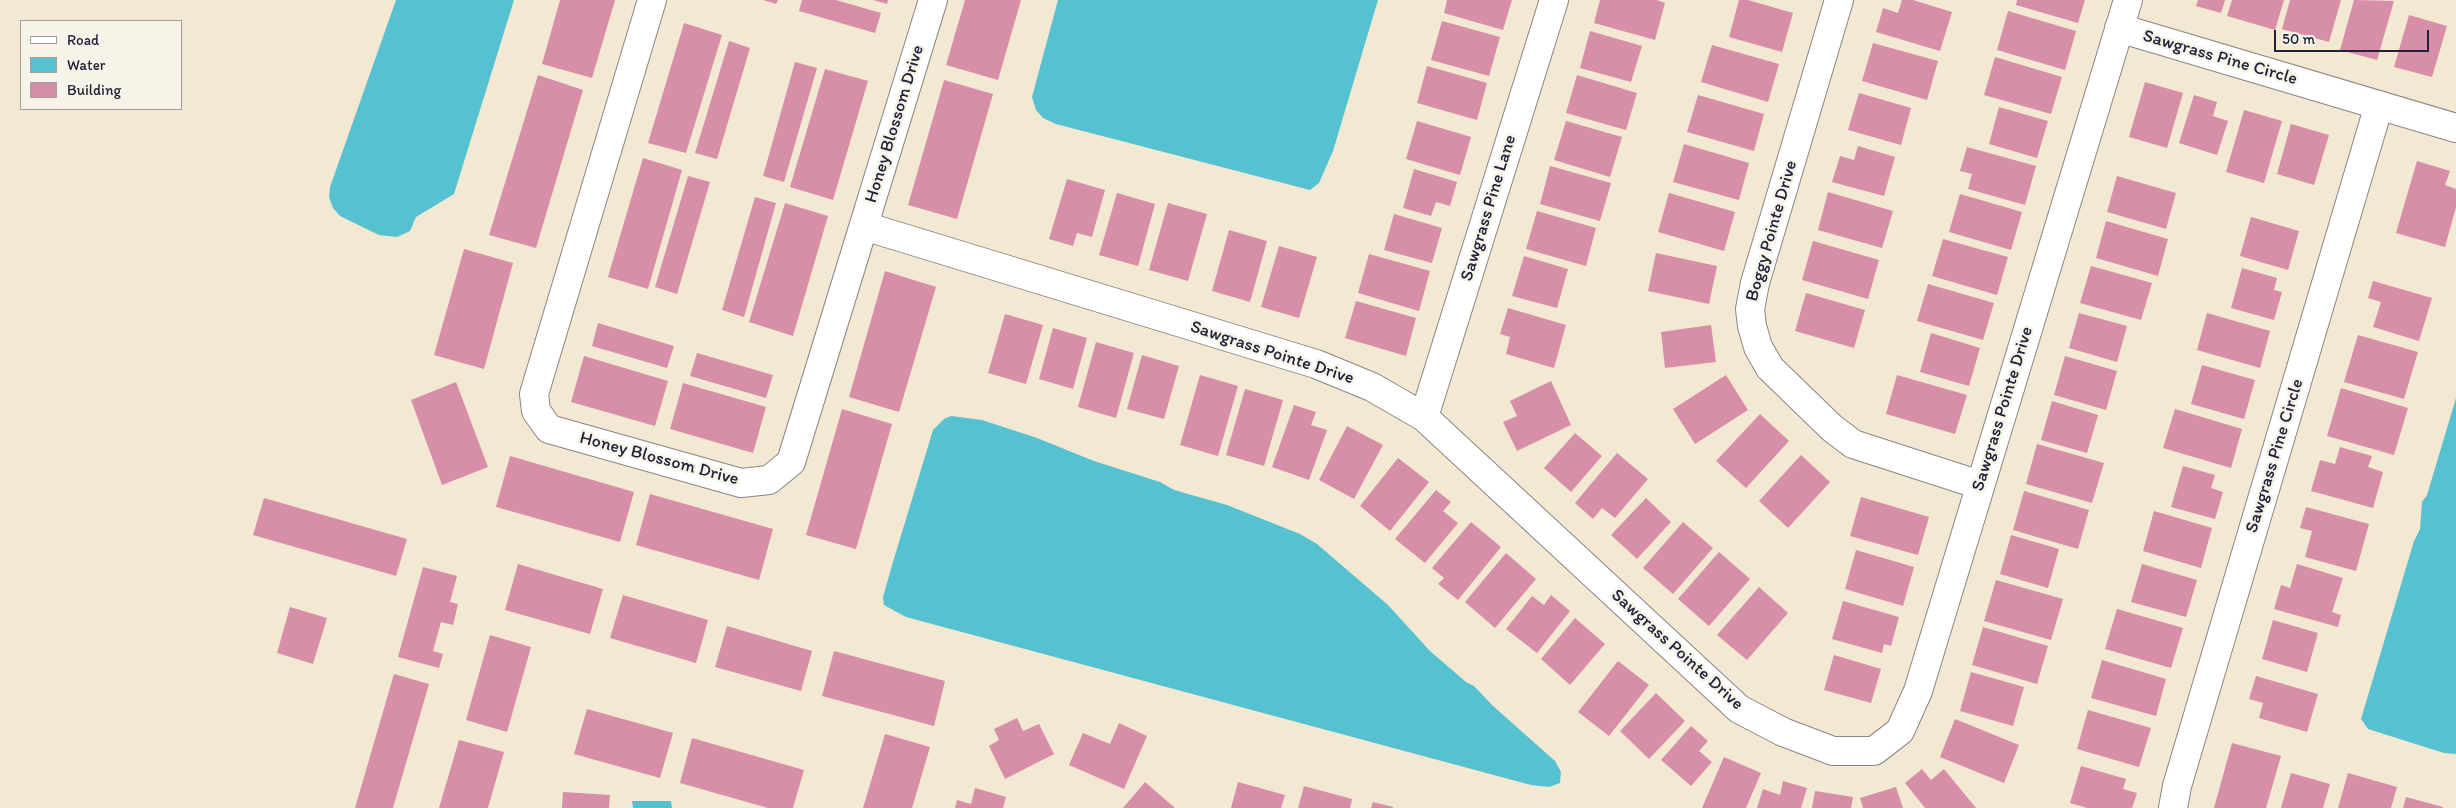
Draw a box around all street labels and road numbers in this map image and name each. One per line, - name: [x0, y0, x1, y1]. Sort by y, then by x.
- street label: Sawgrass Pine Circle: [2140, 26, 2300, 90]
- street label: Honey Blossom Drive: [861, 43, 929, 205]
- street label: Sawgrass Pine Lane: [1456, 132, 1522, 284]
- street label: Boggy Pointe Drive: [1742, 158, 1802, 304]
- street label: Sawgrass Pointe Drive: [1187, 316, 1357, 390]
- street label: Sawgrass Pointe Drive: [1968, 324, 2038, 494]
- street label: Sawgrass Pine Circle: [2241, 376, 2309, 536]
- street label: Honey Blossom Drive: [577, 427, 741, 491]
- street label: Sawgrass Pointe Drive: [1606, 585, 1748, 715]

